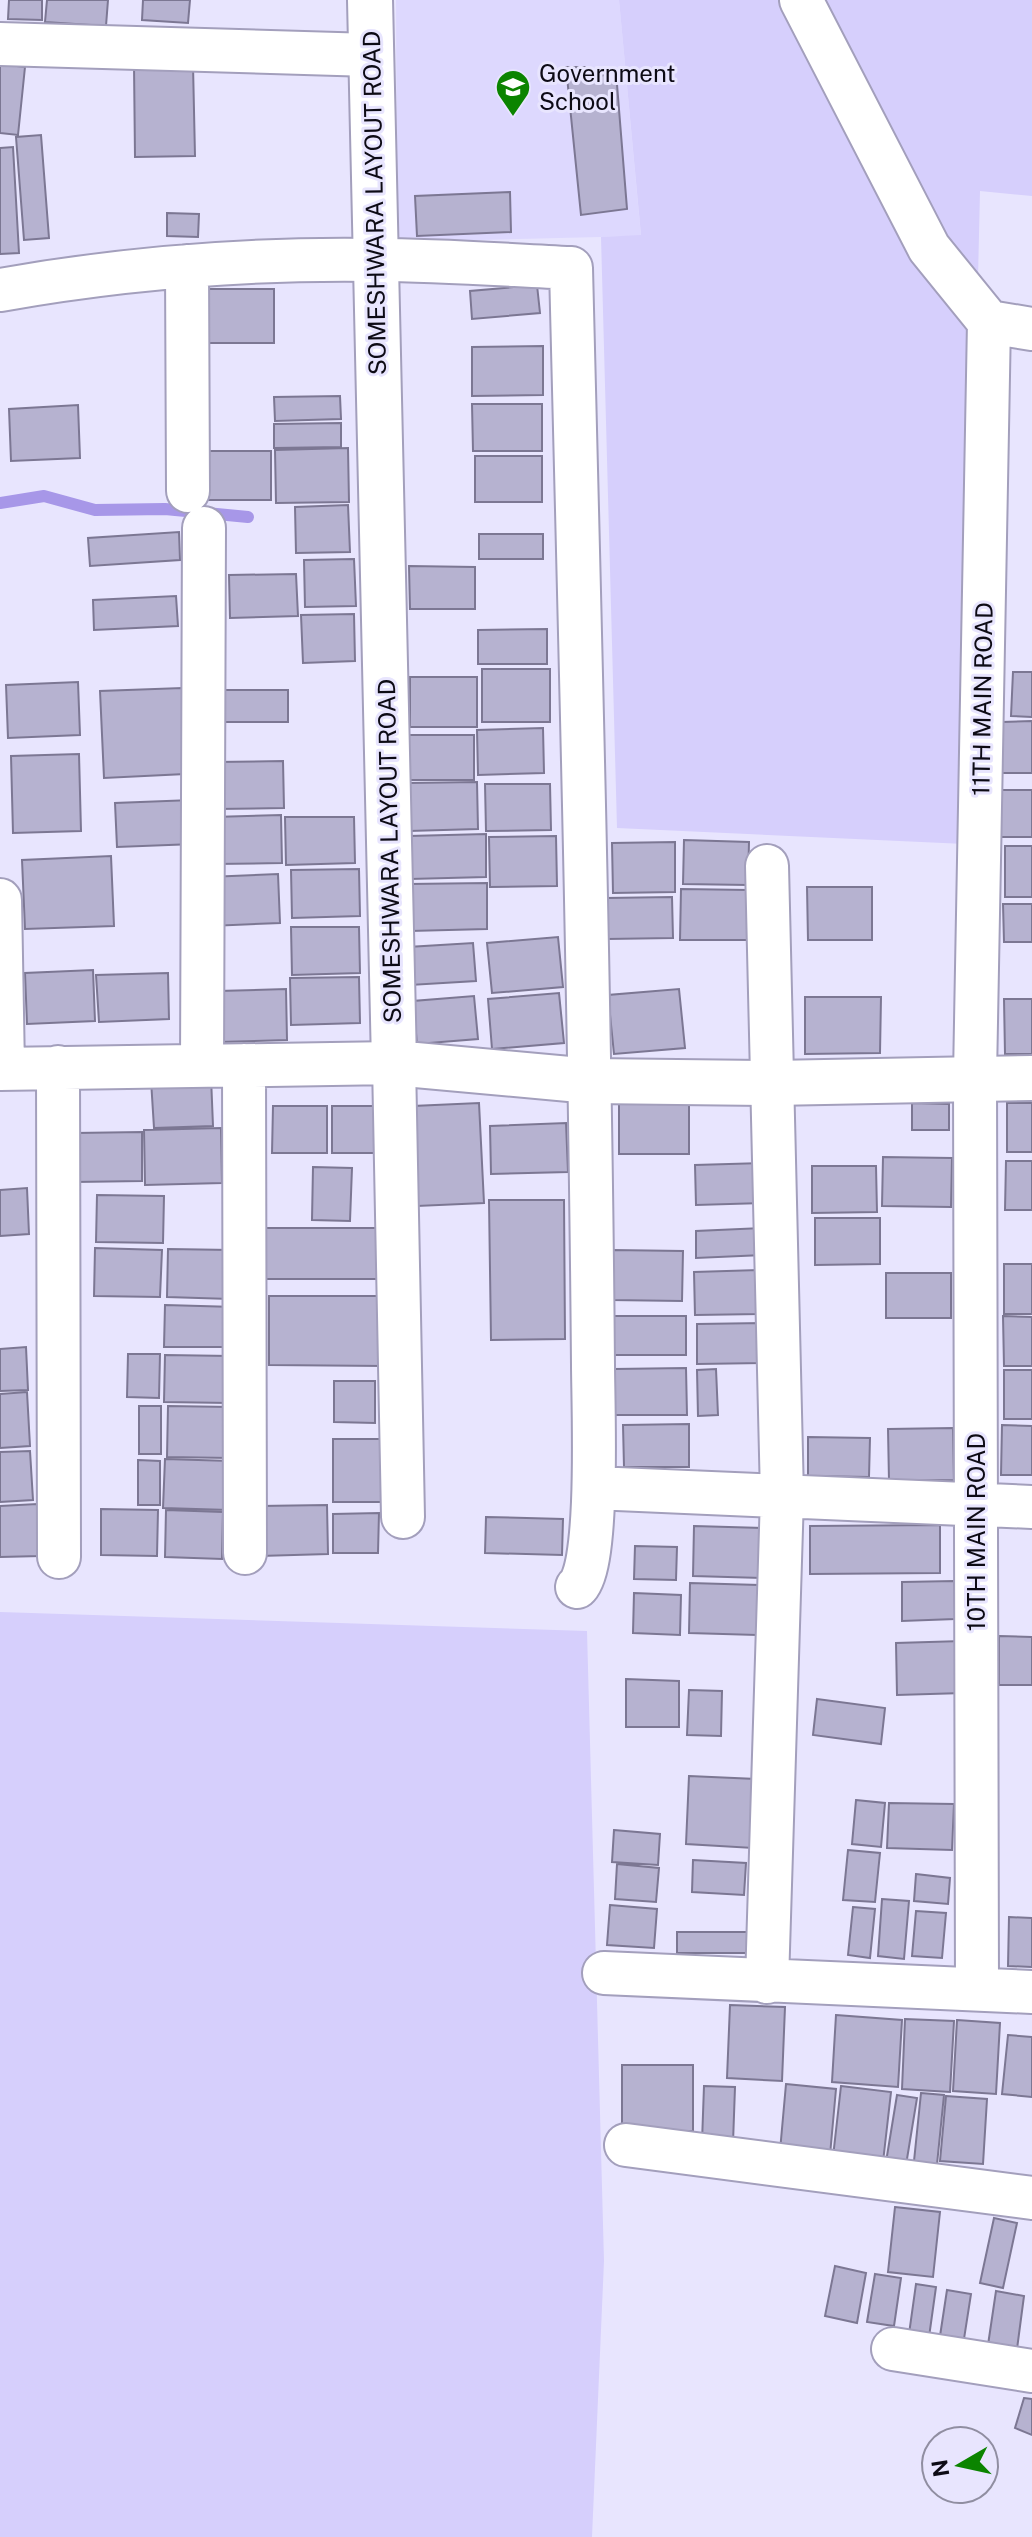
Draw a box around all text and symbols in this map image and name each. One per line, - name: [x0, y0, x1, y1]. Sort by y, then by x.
- street label: SOMESHWARA LAYOUT ROAD: [357, 31, 391, 375]
- place label: Government School: [539, 59, 676, 115]
- school or university icon: Government School: [494, 68, 532, 118]
- street label: 11TH MAIN ROAD: [966, 602, 998, 796]
- street label: SOMESHWARA LAYOUT ROAD: [372, 679, 406, 1023]
- street label: 10TH MAIN ROAD: [962, 1433, 990, 1631]
- north arrow: [920, 2425, 1000, 2505]
- text: N: [926, 2458, 954, 2479]

